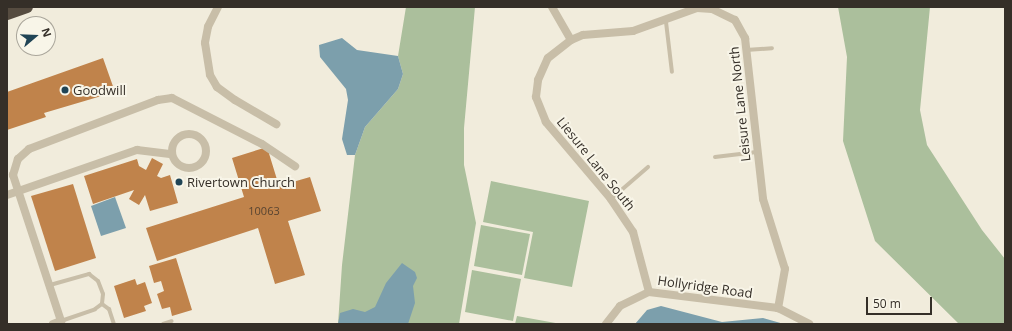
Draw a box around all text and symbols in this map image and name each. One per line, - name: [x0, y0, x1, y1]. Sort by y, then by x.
- north arrow: [16, 16, 56, 56]
- text: N: [38, 26, 55, 39]
- street label: Leisure Lane North: [726, 46, 754, 162]
- place label: Goodwill: [73, 82, 126, 98]
- marker: Goodwill: [60, 85, 70, 95]
- street label: Liesure Lane South: [554, 114, 638, 214]
- place label: Rivertown Church: [187, 174, 295, 190]
- marker: Rivertown Church: [174, 177, 184, 187]
- house number: 10063: [248, 204, 280, 218]
- street label: Hollyridge Road: [656, 273, 754, 301]
- scale bar: [868, 289, 934, 315]
- text: 50 m: [873, 295, 901, 312]

